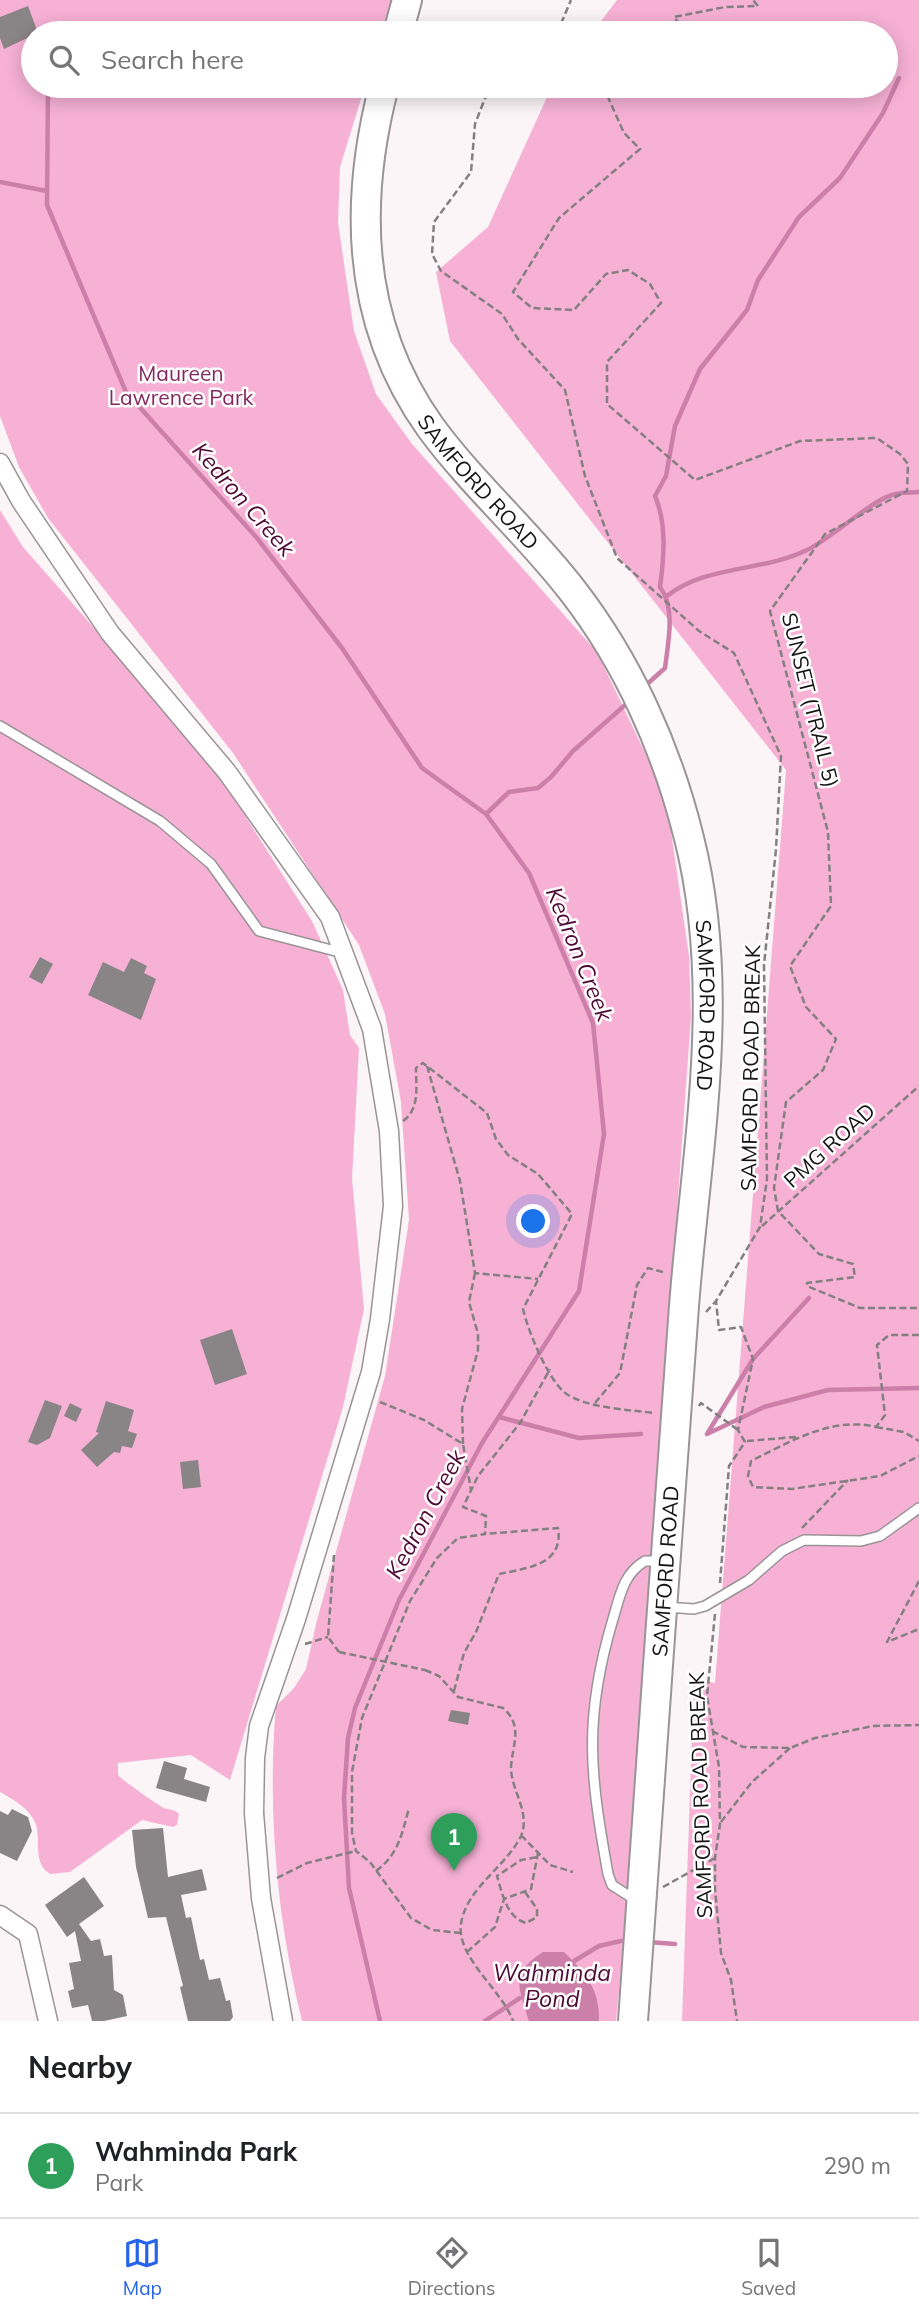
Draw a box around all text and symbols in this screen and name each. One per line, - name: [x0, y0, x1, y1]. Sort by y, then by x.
- search box: [21, 21, 898, 98]
- icon: search: [45, 41, 83, 79]
- text: Search here: [101, 43, 244, 76]
- park label: Maureen Lawrence Park: [109, 360, 254, 410]
- street label: SAMFORD ROAD: [412, 409, 545, 555]
- water label: Kedron Creek: [186, 436, 302, 563]
- street label: SUNSET (TRAIL 5): [777, 610, 845, 790]
- water label: Kedron Creek: [540, 883, 621, 1026]
- street label: SAMFORD ROAD: [691, 918, 721, 1092]
- street label: SAMFORD ROAD BREAK: [735, 944, 765, 1191]
- street label: PMG ROAD: [778, 1097, 880, 1193]
- your location: [516, 1204, 550, 1238]
- water label: Kedron Creek: [379, 1443, 472, 1584]
- street label: SAMFORD ROAD: [646, 1485, 684, 1657]
- street label: SAMFORD ROAD BREAK: [683, 1671, 717, 1919]
- pin: 1: [431, 1813, 477, 1871]
- water label: Wahminda Pond: [493, 1958, 611, 2013]
- text: Nearby: [28, 2048, 132, 2086]
- text: Wahminda Park: [95, 2135, 297, 2168]
- text: 1: [44, 2151, 58, 2180]
- text: 290 m: [823, 2151, 891, 2180]
- text: Park: [95, 2168, 143, 2197]
- tab: Map: [123, 2234, 162, 2300]
- tab: Directions: [408, 2234, 496, 2300]
- tab: Saved: [741, 2234, 796, 2300]

